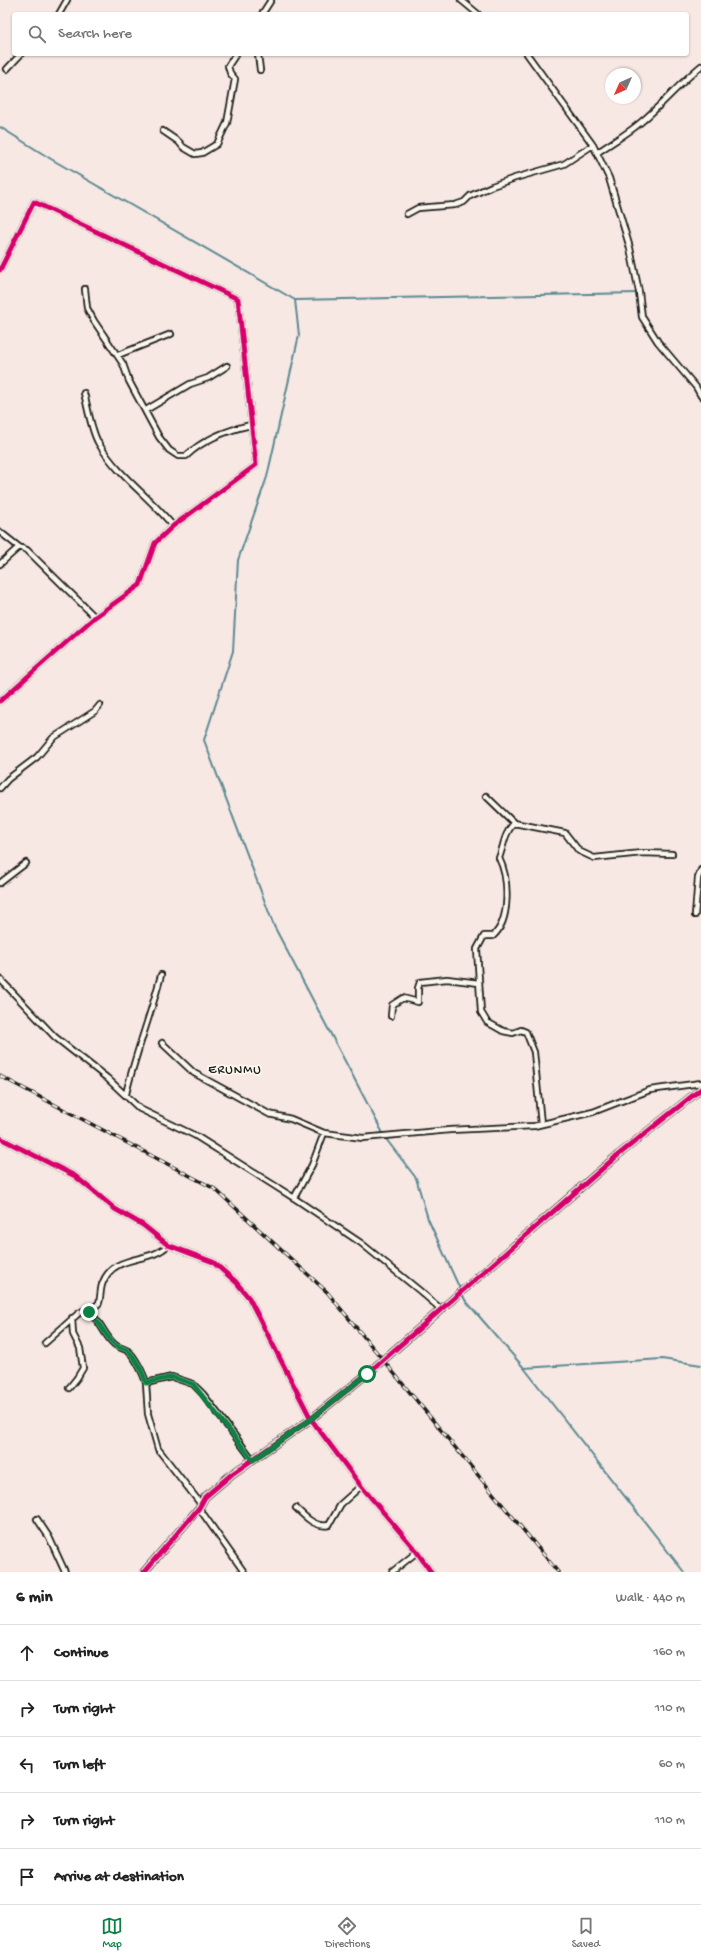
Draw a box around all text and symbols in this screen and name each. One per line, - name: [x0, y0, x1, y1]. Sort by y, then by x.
- search box: [12, 12, 689, 56]
- icon: search: [26, 23, 48, 45]
- text: Search here: [58, 25, 132, 43]
- north arrow: [605, 68, 641, 104]
- district label: ERUNMU: [208, 1063, 262, 1078]
- route end: [80, 1303, 98, 1321]
- route start: [358, 1365, 376, 1383]
- text: 6 min: [16, 1588, 52, 1608]
- text: Walk · 440 m: [616, 1591, 685, 1606]
- icon: ahead: [16, 1642, 38, 1664]
- text: Continue: [54, 1644, 108, 1662]
- text: 160 m: [653, 1645, 685, 1660]
- icon: right: [16, 1698, 38, 1720]
- text: Turn right: [54, 1700, 114, 1718]
- text: 110 m: [655, 1701, 685, 1716]
- icon: left: [16, 1754, 38, 1776]
- text: Turn left: [54, 1756, 105, 1774]
- text: 60 m: [659, 1757, 685, 1772]
- icon: right: [16, 1810, 38, 1832]
- text: Turn right: [54, 1812, 114, 1830]
- text: 110 m: [655, 1813, 685, 1828]
- icon: arrive: [16, 1866, 38, 1888]
- text: Arrive at destination: [54, 1868, 184, 1886]
- tab: Map: [101, 1915, 123, 1951]
- tab: Directions: [325, 1915, 370, 1951]
- tab: Saved: [572, 1915, 600, 1951]

